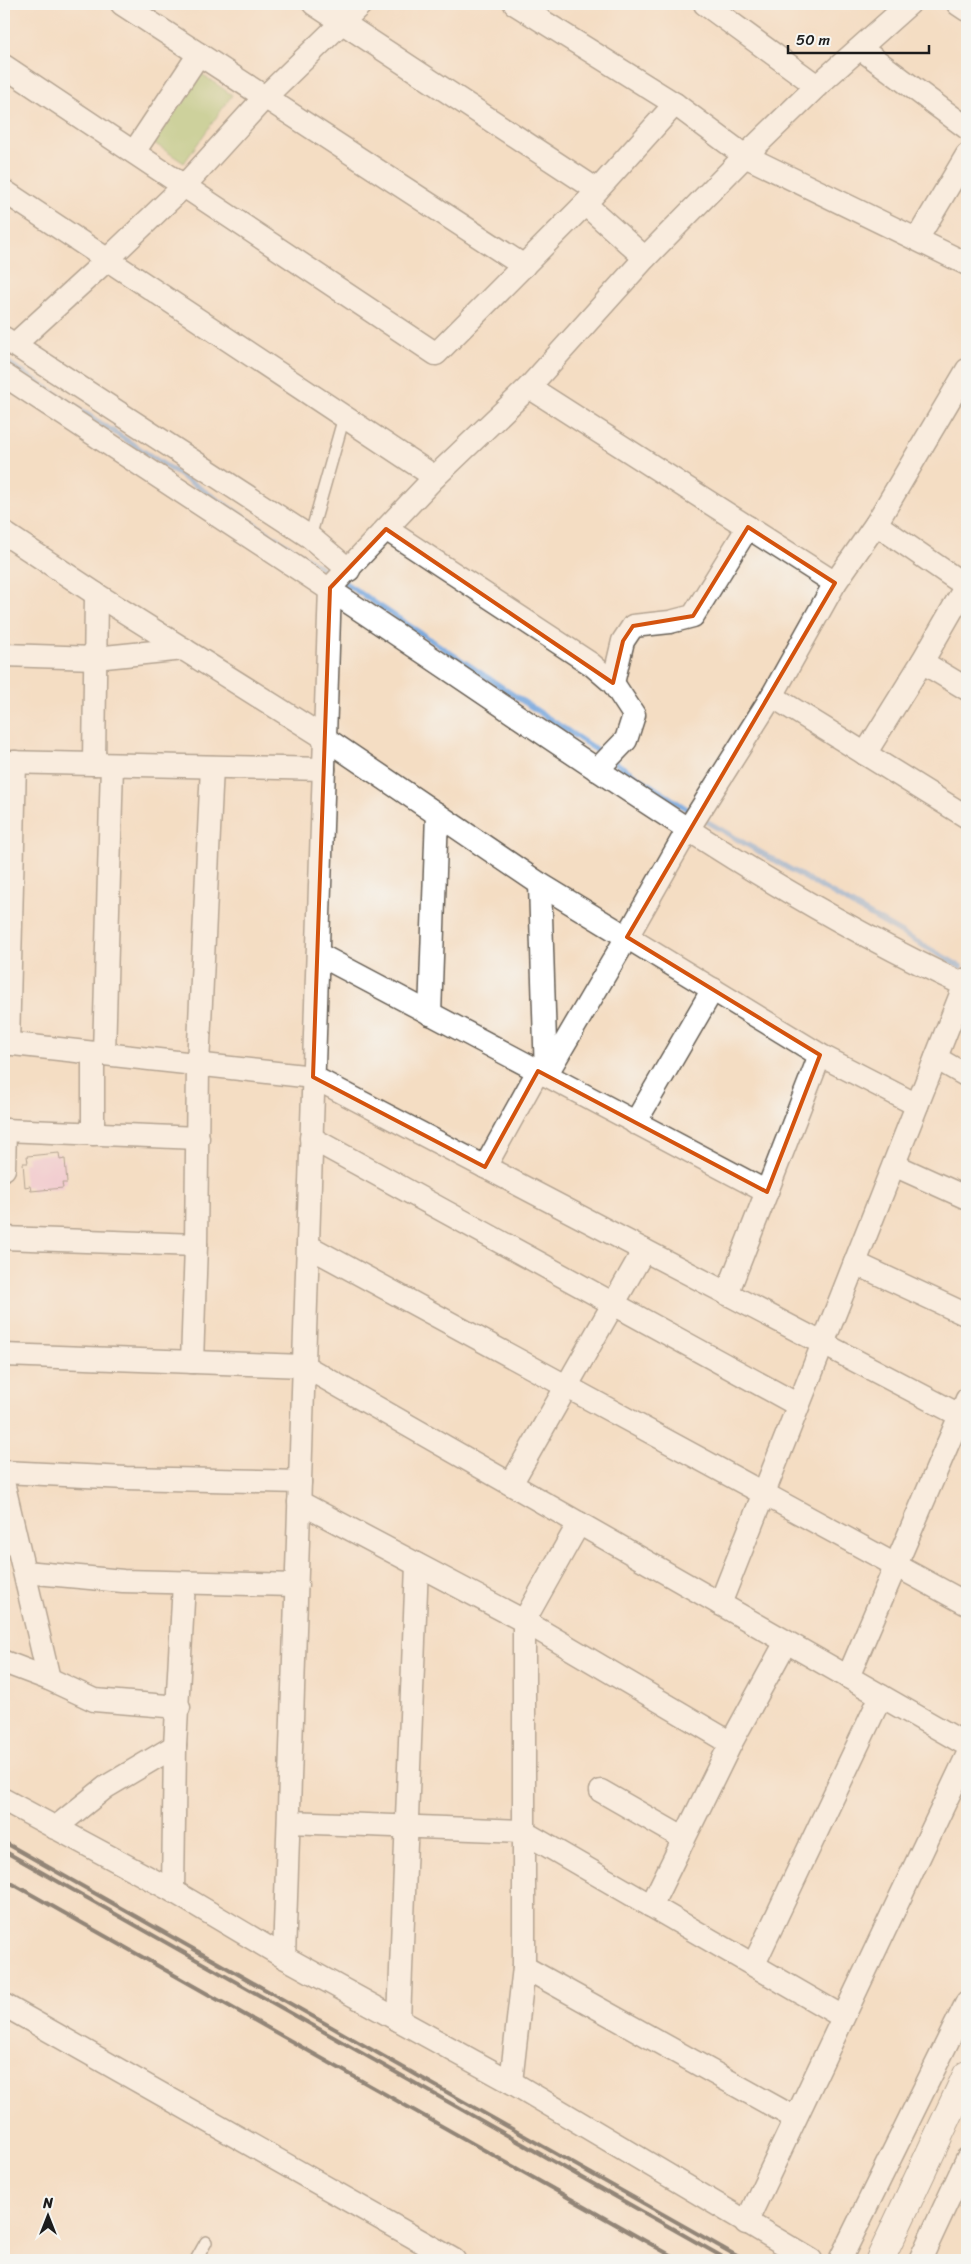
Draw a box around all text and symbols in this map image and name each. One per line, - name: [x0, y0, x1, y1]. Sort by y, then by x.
- scale bar: [788, 22, 930, 54]
- text: 50 m: [796, 27, 831, 53]
- text: N: [42, 2191, 53, 2216]
- north arrow: [22, 2192, 72, 2242]

